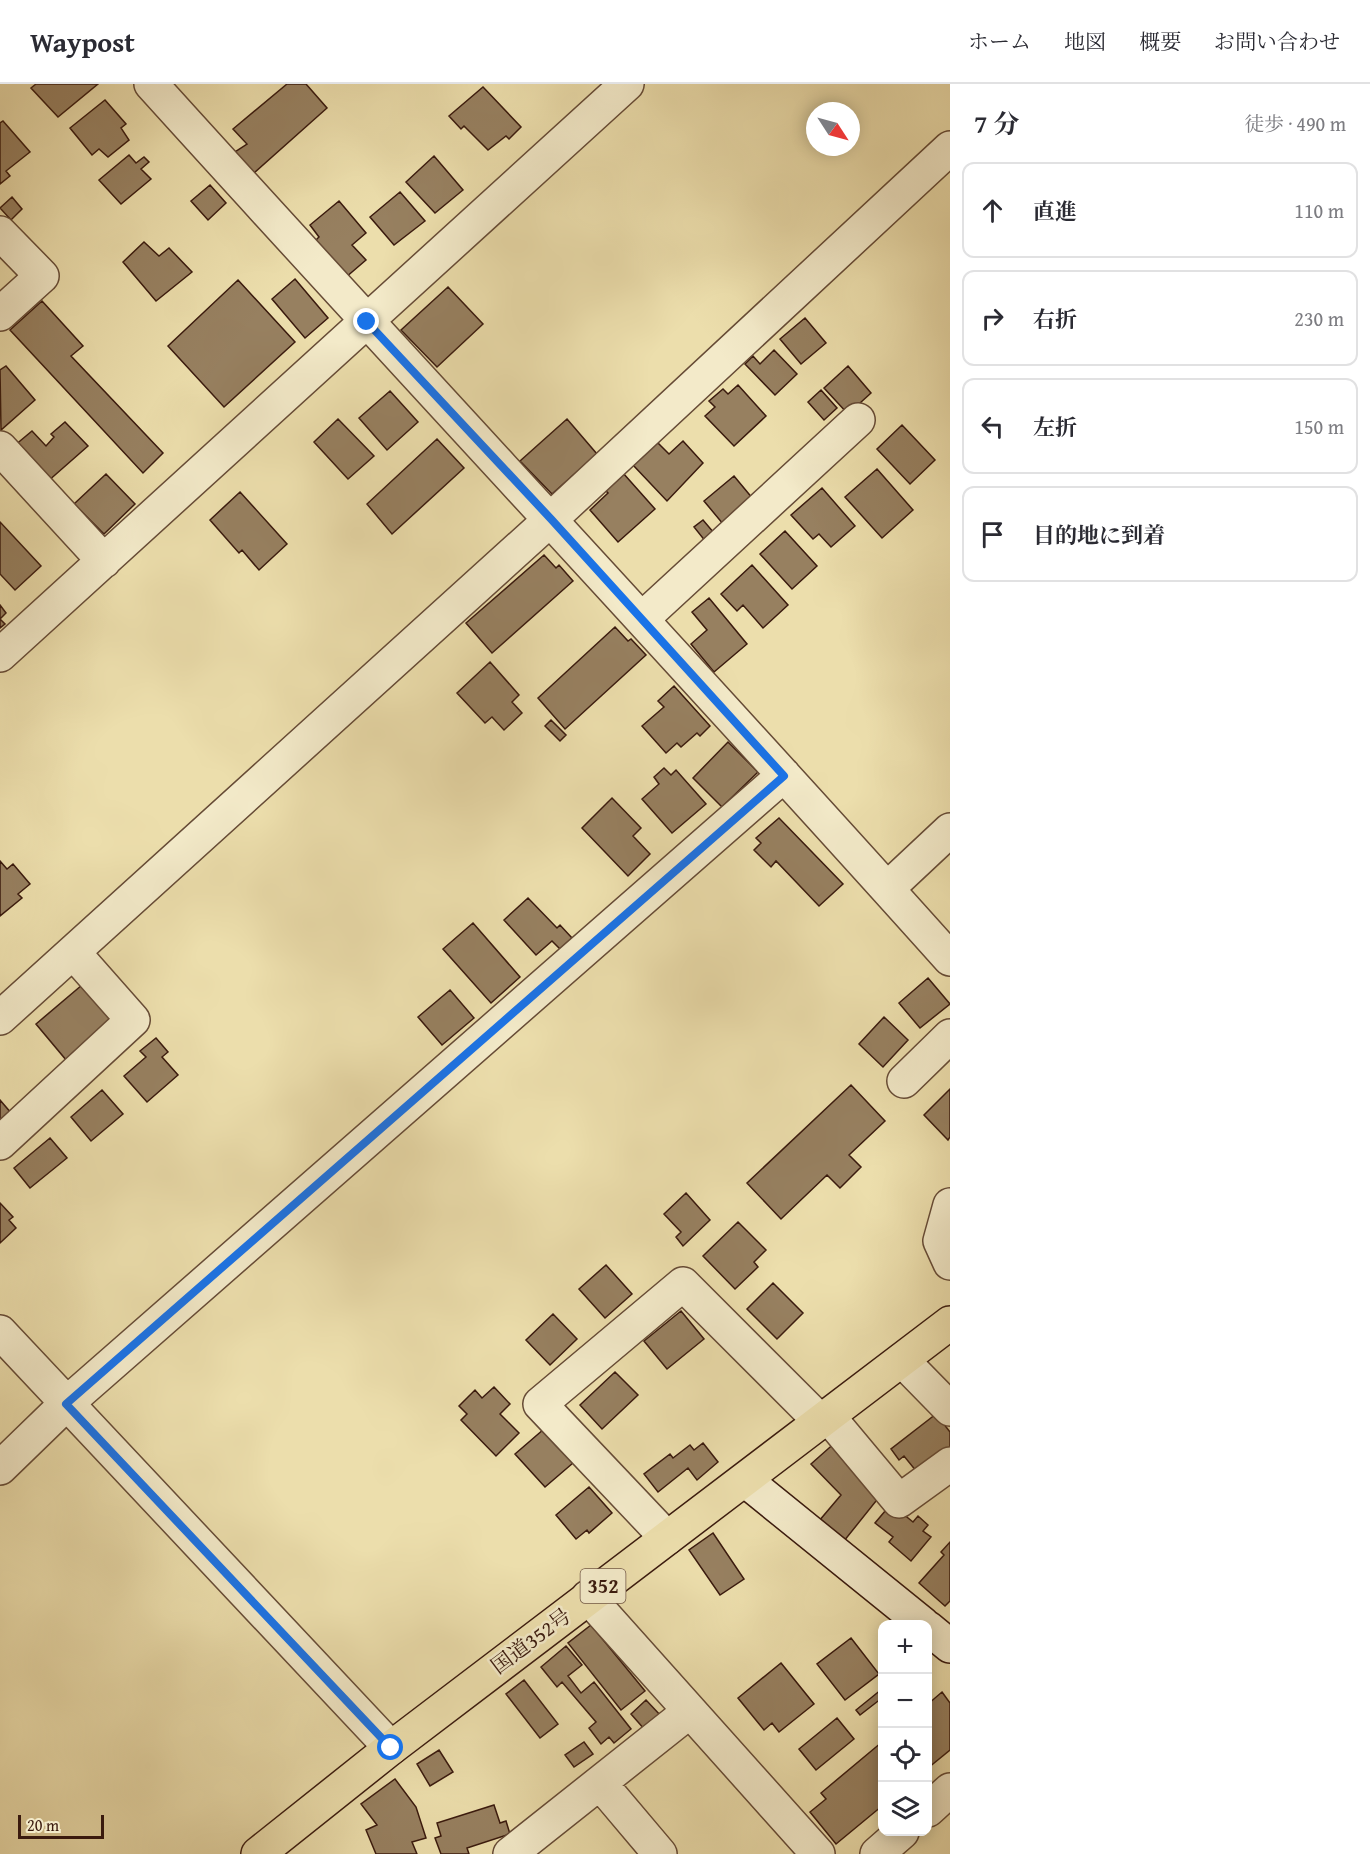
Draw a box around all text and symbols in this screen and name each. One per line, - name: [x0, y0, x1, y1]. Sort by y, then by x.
- text: Waypost: [30, 21, 135, 62]
- text: ホーム: [968, 26, 1031, 57]
- text: 地図: [1064, 26, 1106, 57]
- text: 概要: [1139, 26, 1181, 57]
- text: お問い合わせ: [1214, 26, 1340, 57]
- north arrow: [806, 102, 860, 156]
- text: 7 分: [974, 104, 1019, 143]
- text: 徒歩 · 490 m: [1244, 109, 1346, 138]
- icon: ahead: [976, 194, 1009, 227]
- text: 直進: [1033, 195, 1077, 227]
- text: 110 m: [1294, 196, 1344, 225]
- icon: right: [976, 302, 1009, 335]
- text: 右折: [1033, 303, 1077, 335]
- text: 230 m: [1294, 304, 1344, 333]
- route end: [353, 308, 379, 334]
- icon: left: [976, 410, 1009, 443]
- text: 左折: [1033, 411, 1077, 443]
- text: 150 m: [1294, 412, 1344, 441]
- icon: arrive: [976, 518, 1009, 551]
- text: 目的地に到着: [1033, 519, 1165, 551]
- road number: 352: [580, 1569, 626, 1603]
- street label: 国道352号: [484, 1600, 577, 1681]
- map controls: [878, 1620, 932, 1836]
- button: +: [878, 1620, 932, 1674]
- button: −: [878, 1674, 932, 1728]
- button: locate: [878, 1728, 932, 1782]
- route start: [377, 1734, 403, 1760]
- button: layers: [878, 1782, 932, 1836]
- scale bar: [18, 1812, 104, 1840]
- text: 20 m: [27, 1813, 59, 1837]

